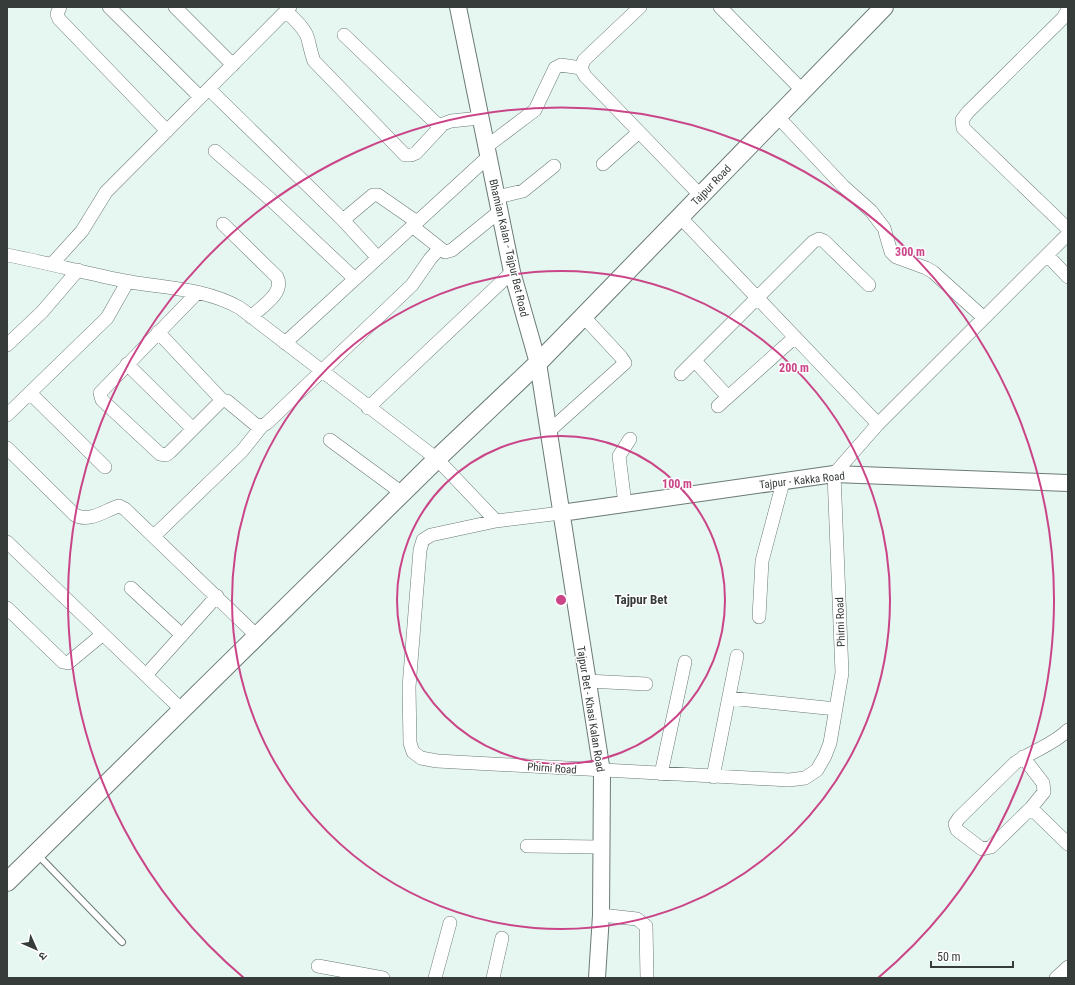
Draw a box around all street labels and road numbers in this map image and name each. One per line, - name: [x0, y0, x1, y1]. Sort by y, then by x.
- street label: Tajpur Road: [689, 162, 734, 208]
- street label: Bhamian Kalan - Tajpur Bet Road: [486, 178, 531, 318]
- street label: Tajpur - Kakka Road: [759, 470, 845, 491]
- street label: Phirni Road: [833, 597, 848, 647]
- street label: Tajpur Bet - Khasi Kalan Road: [574, 645, 607, 773]
- street label: Phirni Road: [527, 760, 577, 777]

